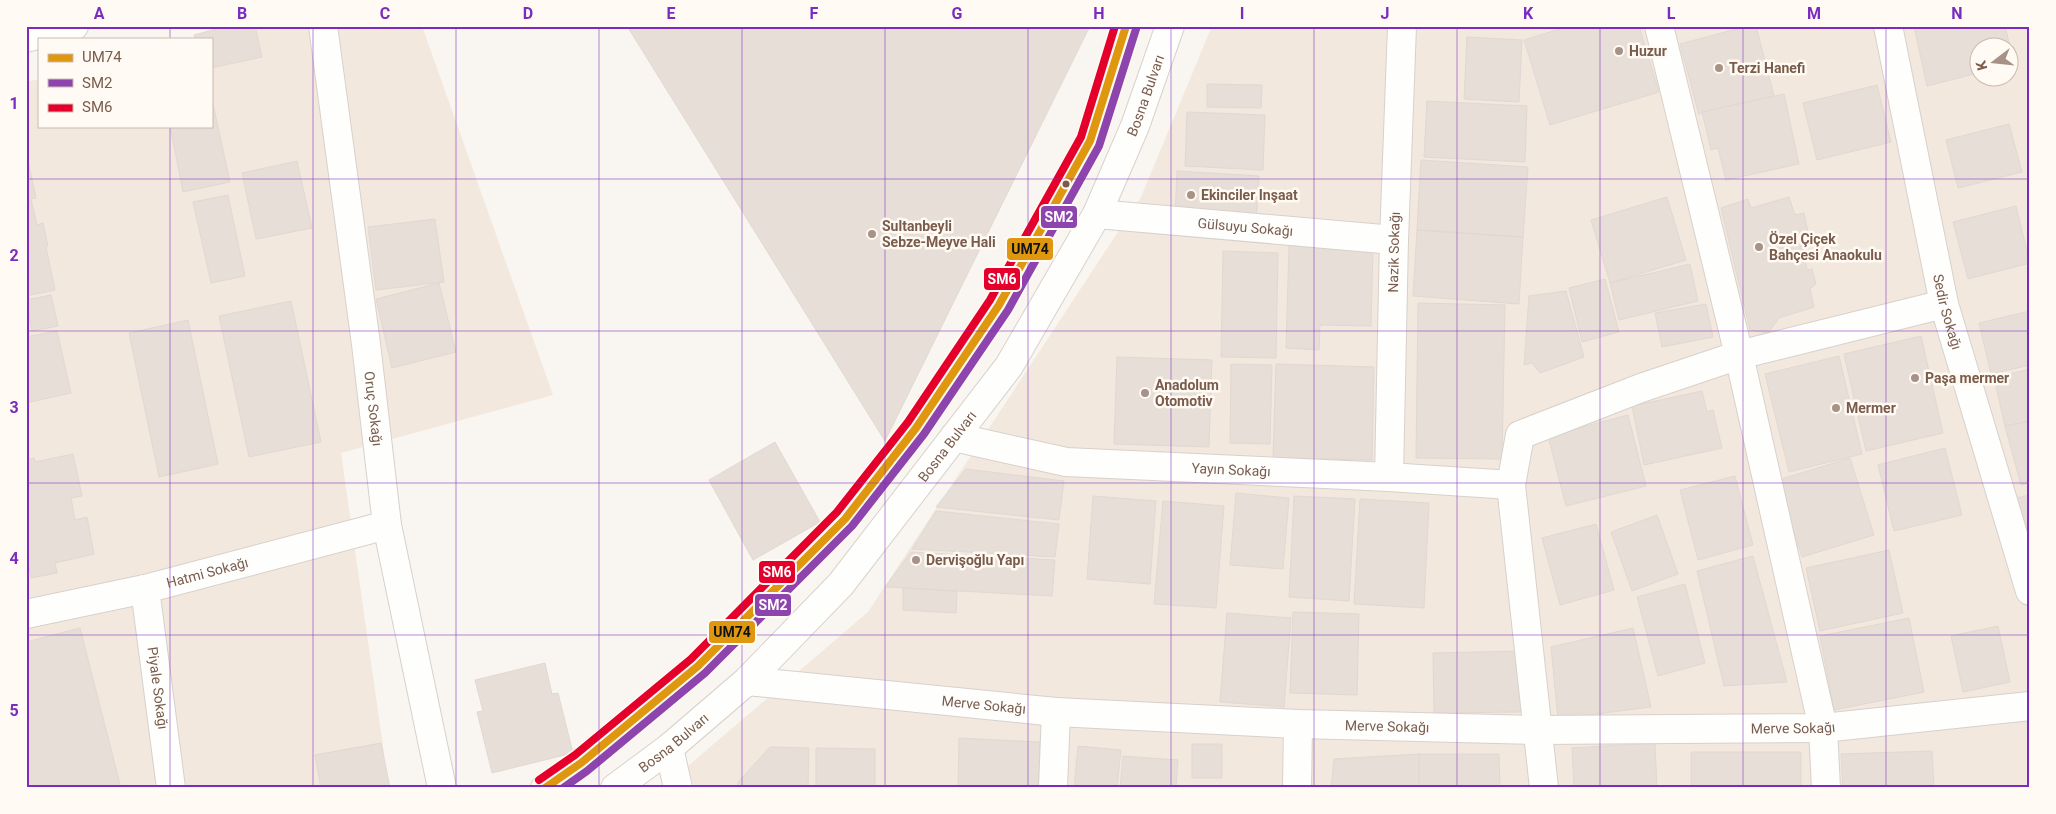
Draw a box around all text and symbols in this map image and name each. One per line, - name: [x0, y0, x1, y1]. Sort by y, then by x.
- text: A: [94, 4, 105, 23]
- text: B: [237, 4, 247, 23]
- text: C: [380, 4, 390, 23]
- text: D: [523, 4, 533, 23]
- text: E: [667, 4, 676, 23]
- text: F: [810, 4, 819, 23]
- text: G: [952, 4, 963, 23]
- text: H: [1093, 4, 1105, 23]
- text: I: [1240, 4, 1244, 23]
- text: J: [1381, 4, 1389, 23]
- text: K: [1523, 4, 1534, 23]
- text: L: [1667, 4, 1676, 23]
- text: M: [1807, 4, 1821, 23]
- text: N: [1951, 4, 1963, 23]
- legend: [38, 38, 212, 128]
- north arrow: [1968, 38, 2018, 88]
- place label: Huzur: [1629, 43, 1667, 59]
- marker: Huzur: [1613, 45, 1625, 57]
- text: UM74: [82, 48, 122, 66]
- street label: Bosna Bulvarı: [1124, 53, 1167, 139]
- text: K: [1973, 59, 1990, 72]
- place label: Terzi Hanefi: [1729, 60, 1805, 76]
- marker: Terzi Hanefi: [1713, 62, 1725, 74]
- text: SM2: [82, 74, 112, 92]
- text: 1: [9, 94, 19, 113]
- text: SM6: [82, 98, 112, 116]
- unlabelled marker: [1061, 179, 1071, 189]
- place label: Ekinciler Inşaat: [1201, 187, 1298, 203]
- marker: Ekinciler Inşaat: [1185, 189, 1197, 201]
- line badge: SM2: [1040, 205, 1078, 229]
- text: SM2: [1045, 209, 1073, 225]
- street label: Nazik Sokağı: [1385, 211, 1403, 293]
- street label: Gülsuyu Sokağı: [1197, 215, 1294, 239]
- place label: Sultanbeyli Sebze-Meyve Hali: [882, 218, 996, 250]
- marker: Sultanbeyli Sebze-Meyve Hali: [866, 228, 878, 240]
- place label: Özel Çiçek Bahçesi Anaokulu: [1769, 231, 1882, 263]
- line badge: UM74: [1006, 237, 1054, 261]
- text: UM74: [1011, 241, 1049, 257]
- marker: Özel Çiçek Bahçesi Anaokulu: [1753, 241, 1765, 253]
- text: 2: [9, 246, 19, 265]
- line badge: SM6: [983, 267, 1021, 291]
- text: SM6: [988, 271, 1016, 287]
- street label: Sedir Sokağı: [1930, 273, 1965, 352]
- street label: Oruç Sokağı: [361, 370, 386, 447]
- place label: Paşa mermer: [1925, 370, 2009, 386]
- marker: Paşa mermer: [1909, 372, 1921, 384]
- place label: Anadolum Otomotiv: [1155, 377, 1219, 409]
- marker: Anadolum Otomotiv: [1139, 387, 1151, 399]
- text: 3: [9, 398, 19, 417]
- place label: Mermer: [1846, 400, 1896, 416]
- marker: Mermer: [1830, 402, 1842, 414]
- street label: Bosna Bulvarı: [915, 408, 979, 485]
- street label: Yayın Sokağı: [1191, 460, 1271, 479]
- text: 4: [9, 549, 19, 568]
- place label: Dervişoğlu Yapı: [926, 552, 1024, 568]
- street label: Hatmi Sokağı: [165, 554, 250, 591]
- marker: Dervişoğlu Yapı: [910, 554, 922, 566]
- line badge: SM6: [758, 560, 796, 584]
- text: SM6: [763, 564, 791, 580]
- line badge: SM2: [754, 593, 792, 617]
- text: SM2: [759, 597, 787, 613]
- line badge: UM74: [708, 620, 756, 644]
- text: UM74: [713, 624, 751, 640]
- street label: Piyale Sokağı: [145, 646, 171, 730]
- street label: Merve Sokağı: [941, 693, 1027, 717]
- text: 5: [9, 701, 19, 720]
- street label: Bosna Bulvarı: [635, 710, 712, 776]
- street label: Merve Sokağı: [1345, 717, 1430, 735]
- street label: Merve Sokağı: [1751, 719, 1836, 737]

